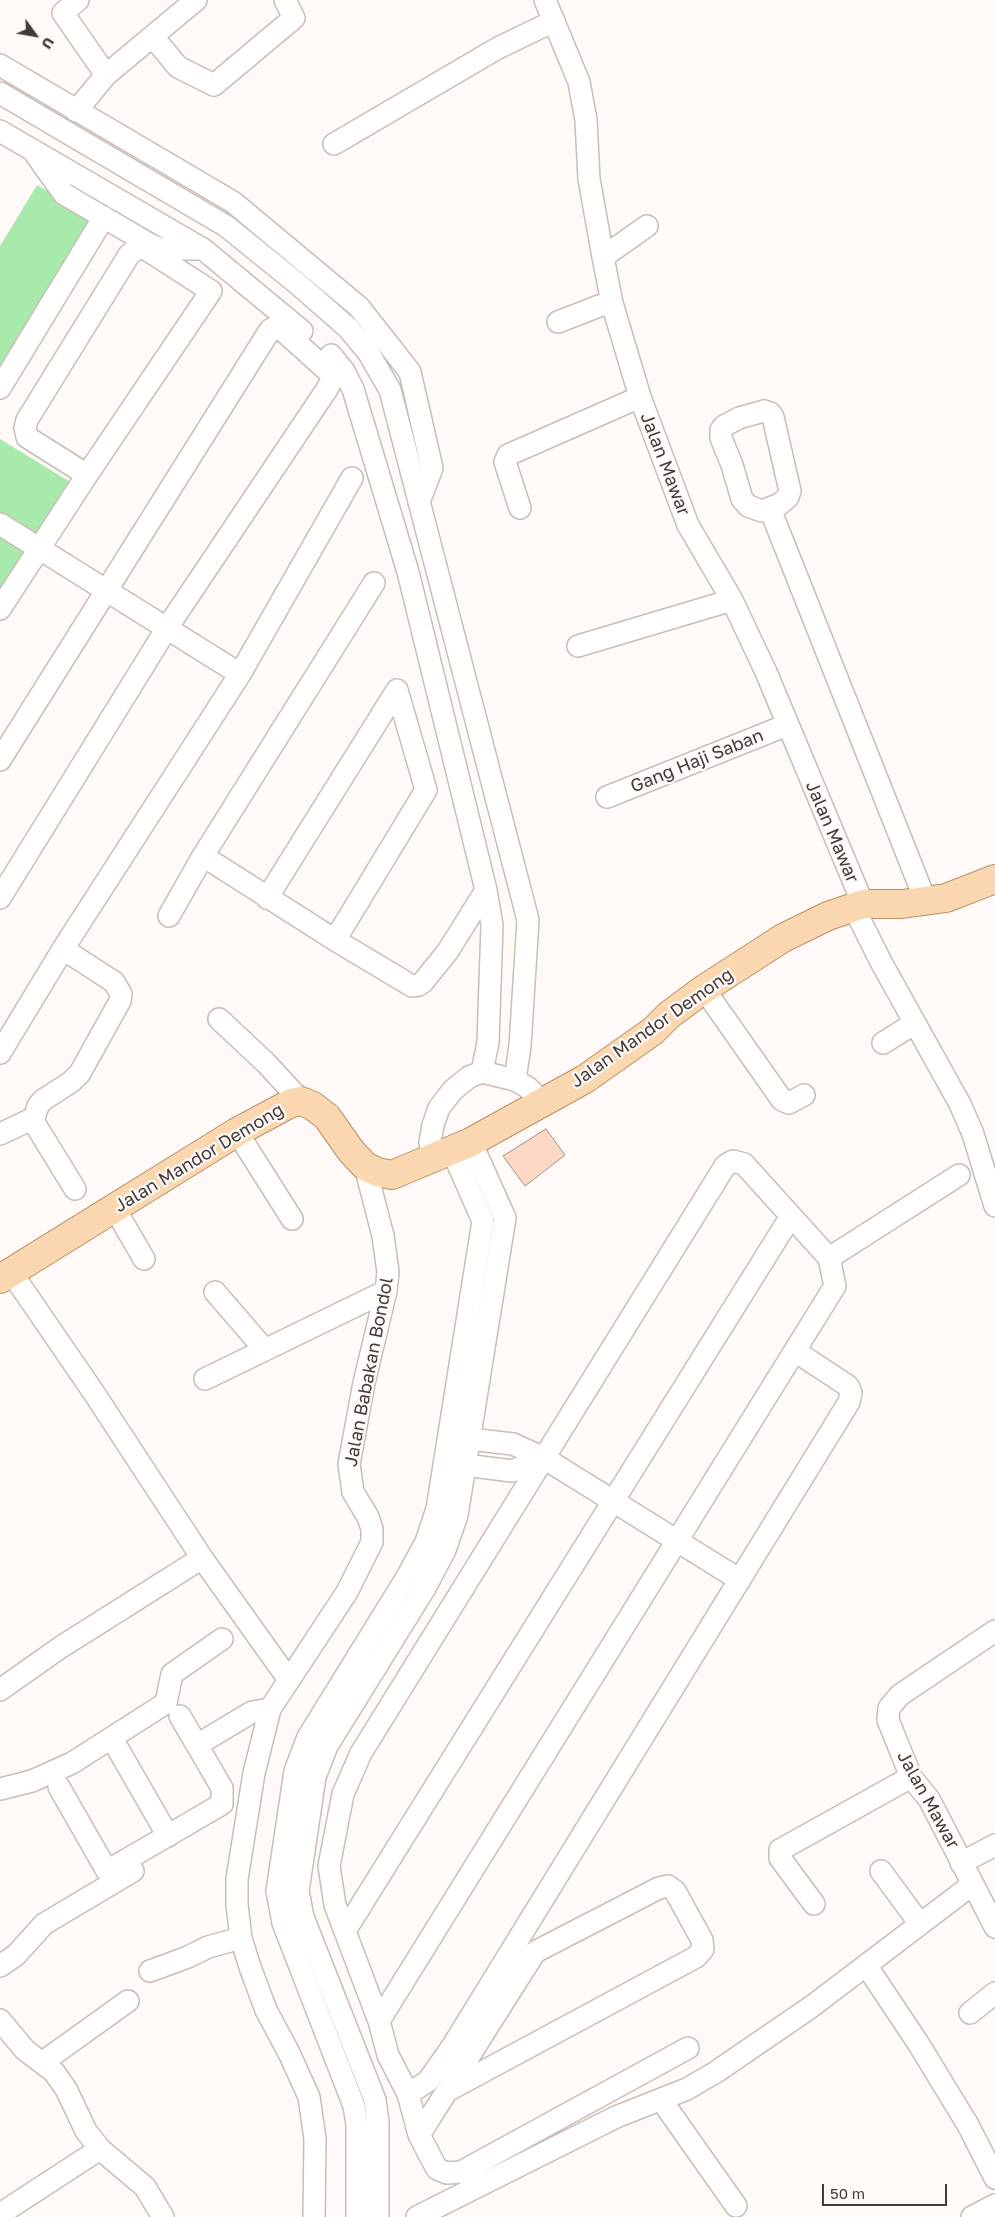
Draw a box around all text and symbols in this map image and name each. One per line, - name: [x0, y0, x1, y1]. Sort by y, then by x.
- north arrow: [10, 10, 60, 60]
- text: U: [38, 34, 58, 52]
- street label: Jalan Mawar: [635, 409, 695, 519]
- street label: Gang Haji Saban: [627, 724, 767, 798]
- street label: Jalan Mawar: [801, 778, 863, 886]
- street label: Jalan Mandor Demong: [566, 964, 738, 1092]
- street label: Jalan Mandor Demong: [110, 1099, 288, 1217]
- street label: Jalan Babakan Bondol: [340, 1275, 398, 1469]
- street label: Jalan Mawar: [892, 1747, 964, 1853]
- scale bar: [825, 2174, 950, 2206]
- text: 50 m: [830, 2184, 865, 2202]

